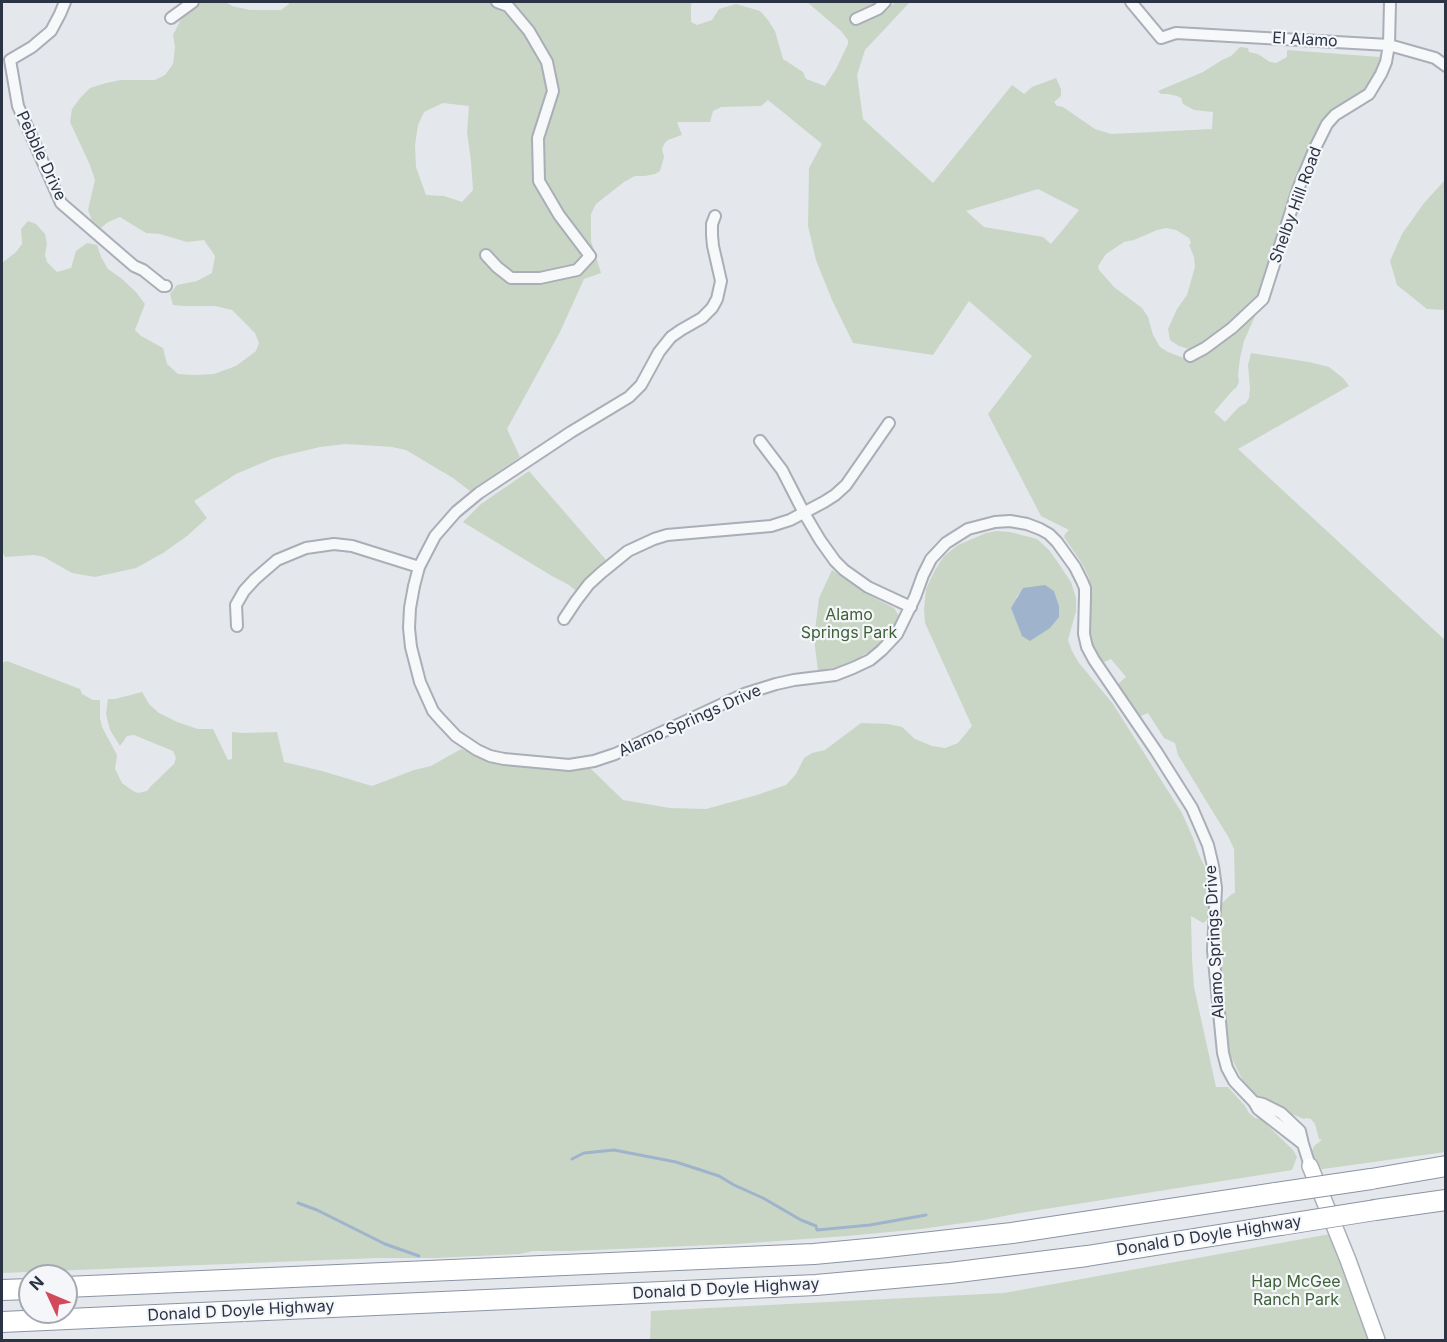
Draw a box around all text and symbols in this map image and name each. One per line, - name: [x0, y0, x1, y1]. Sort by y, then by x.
- street label: El Alamo: [1272, 29, 1338, 51]
- street label: Pebble Drive: [12, 108, 70, 204]
- street label: Shelby Hill Road: [1266, 144, 1326, 266]
- park label: Alamo Springs Park: [801, 605, 897, 643]
- street label: Alamo Springs Drive: [616, 681, 764, 761]
- street label: Alamo Springs Drive: [1201, 865, 1229, 1019]
- street label: Donald D Doyle Highway: [1115, 1212, 1303, 1260]
- north arrow: [18, 1264, 78, 1324]
- text: N: [25, 1272, 48, 1294]
- park label: Hap McGee Ranch Park: [1251, 1272, 1341, 1310]
- street label: Donald D Doyle Highway: [632, 1275, 820, 1303]
- street label: Donald D Doyle Highway: [147, 1297, 335, 1325]

